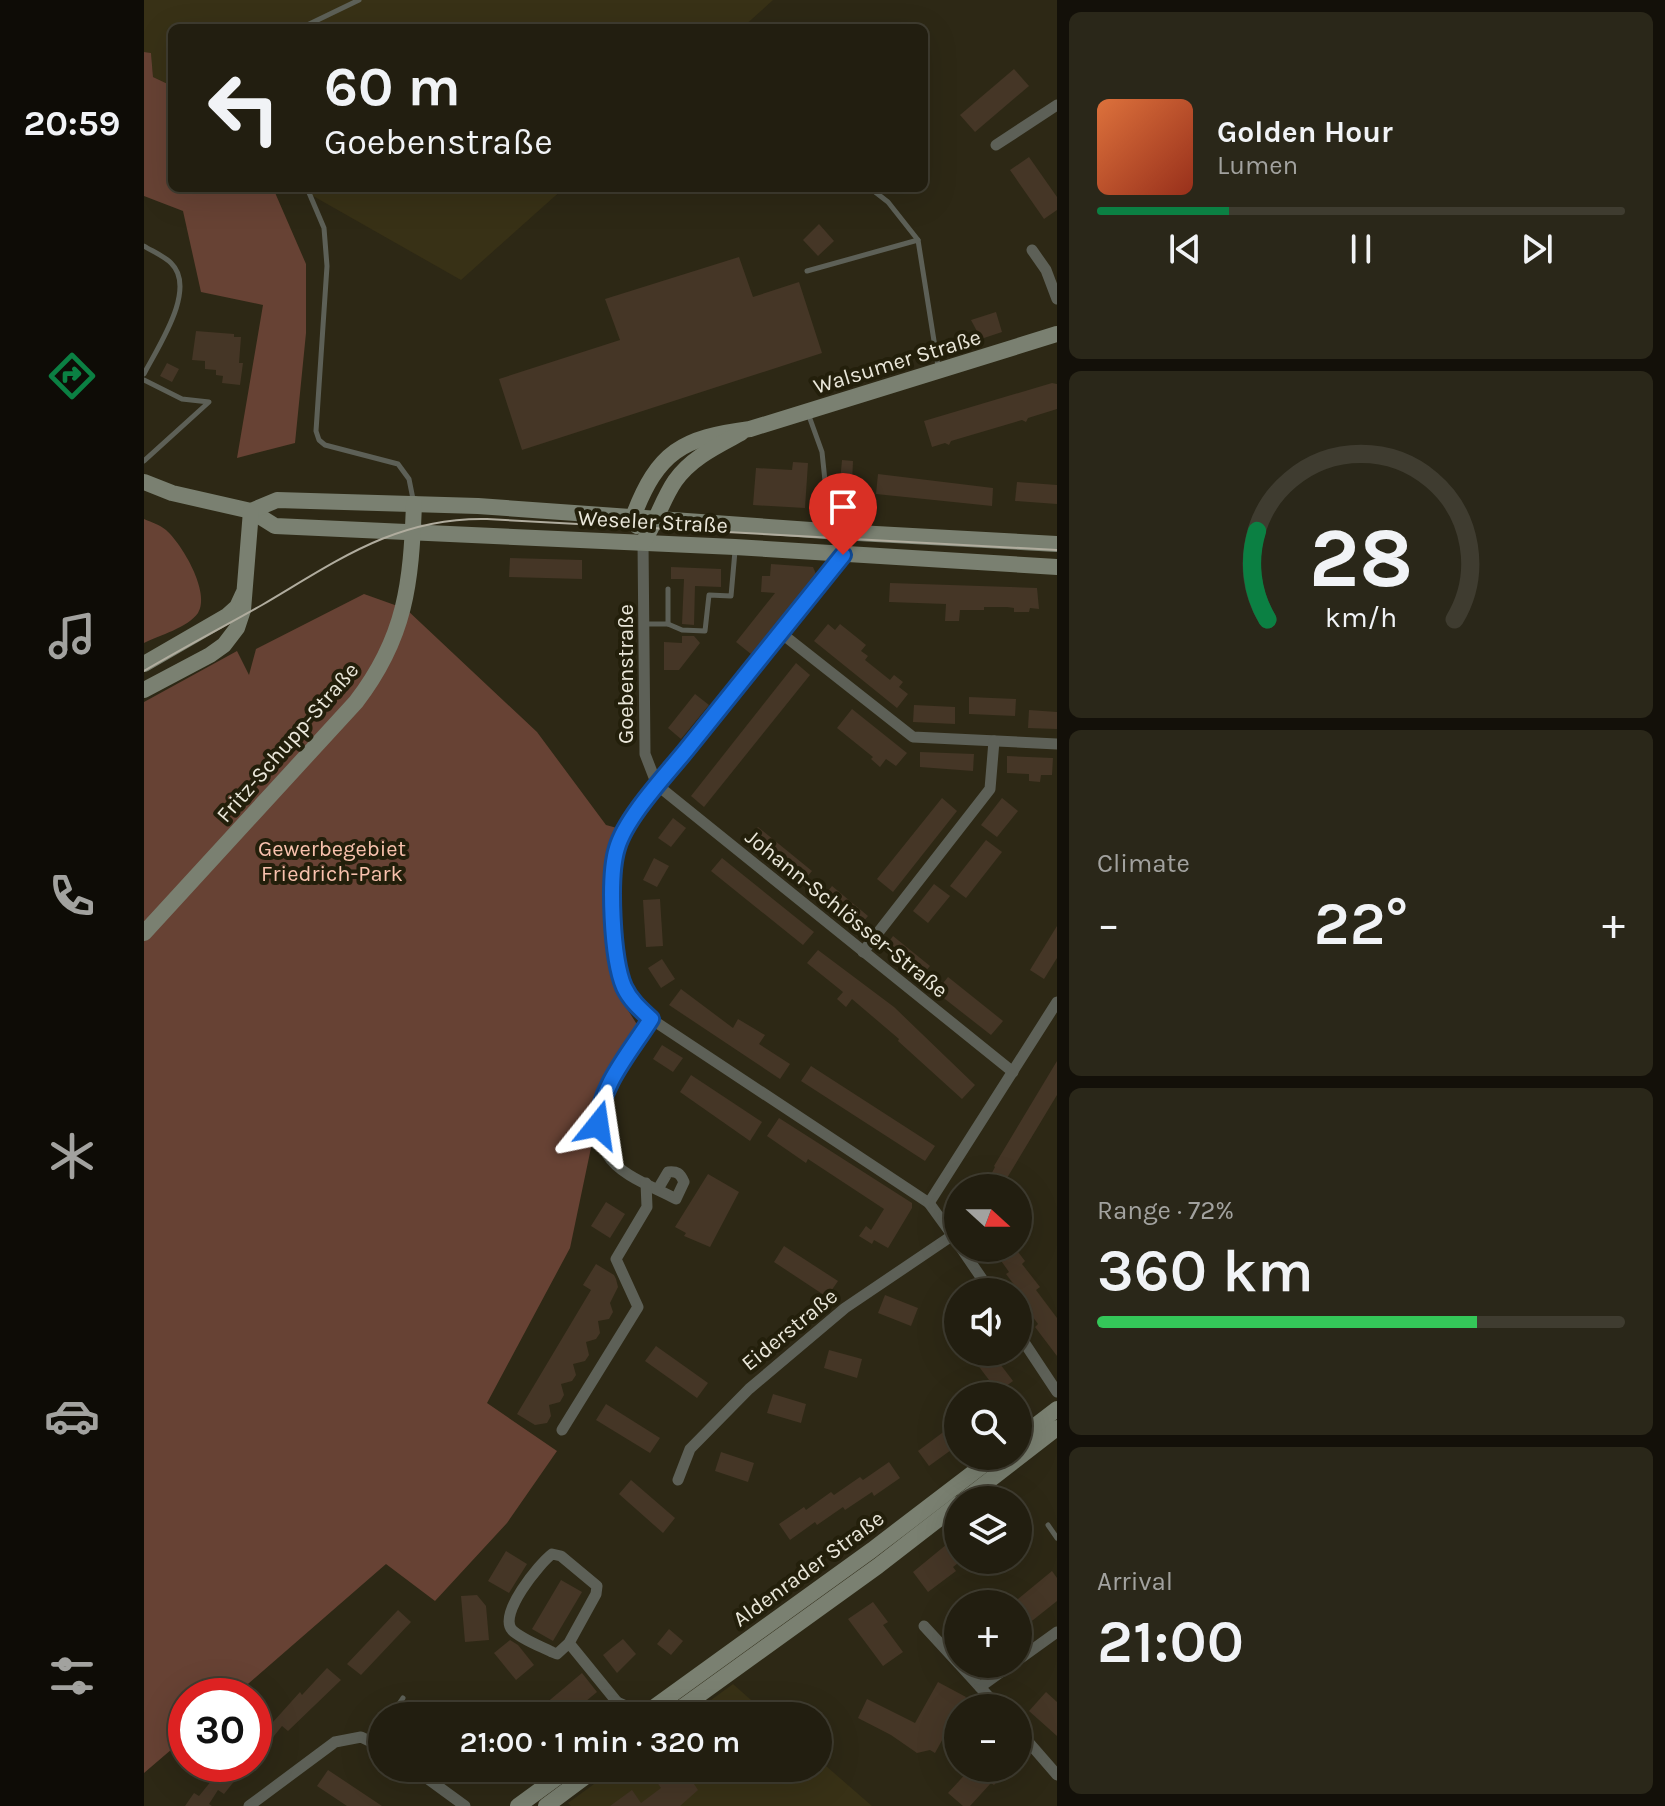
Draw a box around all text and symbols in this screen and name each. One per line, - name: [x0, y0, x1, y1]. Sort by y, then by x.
- text: 60 m: [324, 54, 461, 119]
- icon: left: [192, 56, 296, 160]
- text: 20:59: [23, 102, 121, 144]
- text: Golden Hour: [1217, 114, 1393, 150]
- text: Goebenstraße: [324, 121, 553, 163]
- text: Lumen: [1217, 150, 1298, 181]
- icon: previous: [1163, 227, 1207, 271]
- icon: pause: [1339, 227, 1383, 271]
- icon: next: [1515, 227, 1559, 271]
- street label: Walsumer Straße: [810, 324, 984, 400]
- icon: directions: [44, 348, 100, 404]
- pin: [809, 473, 877, 555]
- icon: arrive: [821, 485, 865, 529]
- street label: Weseler Straße: [577, 505, 729, 539]
- text: 28: [1309, 510, 1413, 607]
- text: km/h: [1325, 601, 1397, 634]
- street label: Goebenstraße: [613, 604, 639, 744]
- icon: music: [44, 608, 100, 664]
- street label: Fritz-Schupp-Straße: [211, 657, 364, 828]
- street label: Johann-Schlösser-Straße: [740, 824, 953, 1004]
- park label: Gewerbegebiet Friedrich-Park: [258, 836, 406, 887]
- text: Climate: [1097, 848, 1190, 879]
- icon: phone: [44, 868, 100, 924]
- text: 22°: [1314, 889, 1408, 959]
- text: −: [1097, 899, 1120, 950]
- text: +: [1602, 899, 1625, 950]
- position arrow: [556, 1083, 640, 1167]
- icon: climate: [44, 1128, 100, 1184]
- north arrow: [944, 1174, 1032, 1262]
- map controls: [944, 1174, 1032, 1782]
- text: Range · 72%: [1097, 1195, 1234, 1226]
- text: 360 km: [1097, 1236, 1314, 1306]
- button: sound: [944, 1278, 1032, 1366]
- street label: Eiderstraße: [736, 1283, 843, 1376]
- button: search: [944, 1382, 1032, 1470]
- icon: car: [44, 1388, 100, 1444]
- button: layers: [944, 1486, 1032, 1574]
- street label: Aldenrader Straße: [728, 1505, 889, 1632]
- text: Arrival: [1097, 1566, 1173, 1597]
- button: +: [944, 1590, 1032, 1678]
- text: 21:00: [1097, 1607, 1244, 1677]
- icon: filters: [44, 1648, 100, 1704]
- speed limit sign: 30: [168, 1678, 272, 1782]
- button: −: [944, 1694, 1032, 1782]
- text: 21:00 · 1 min · 320 m: [460, 1724, 740, 1760]

